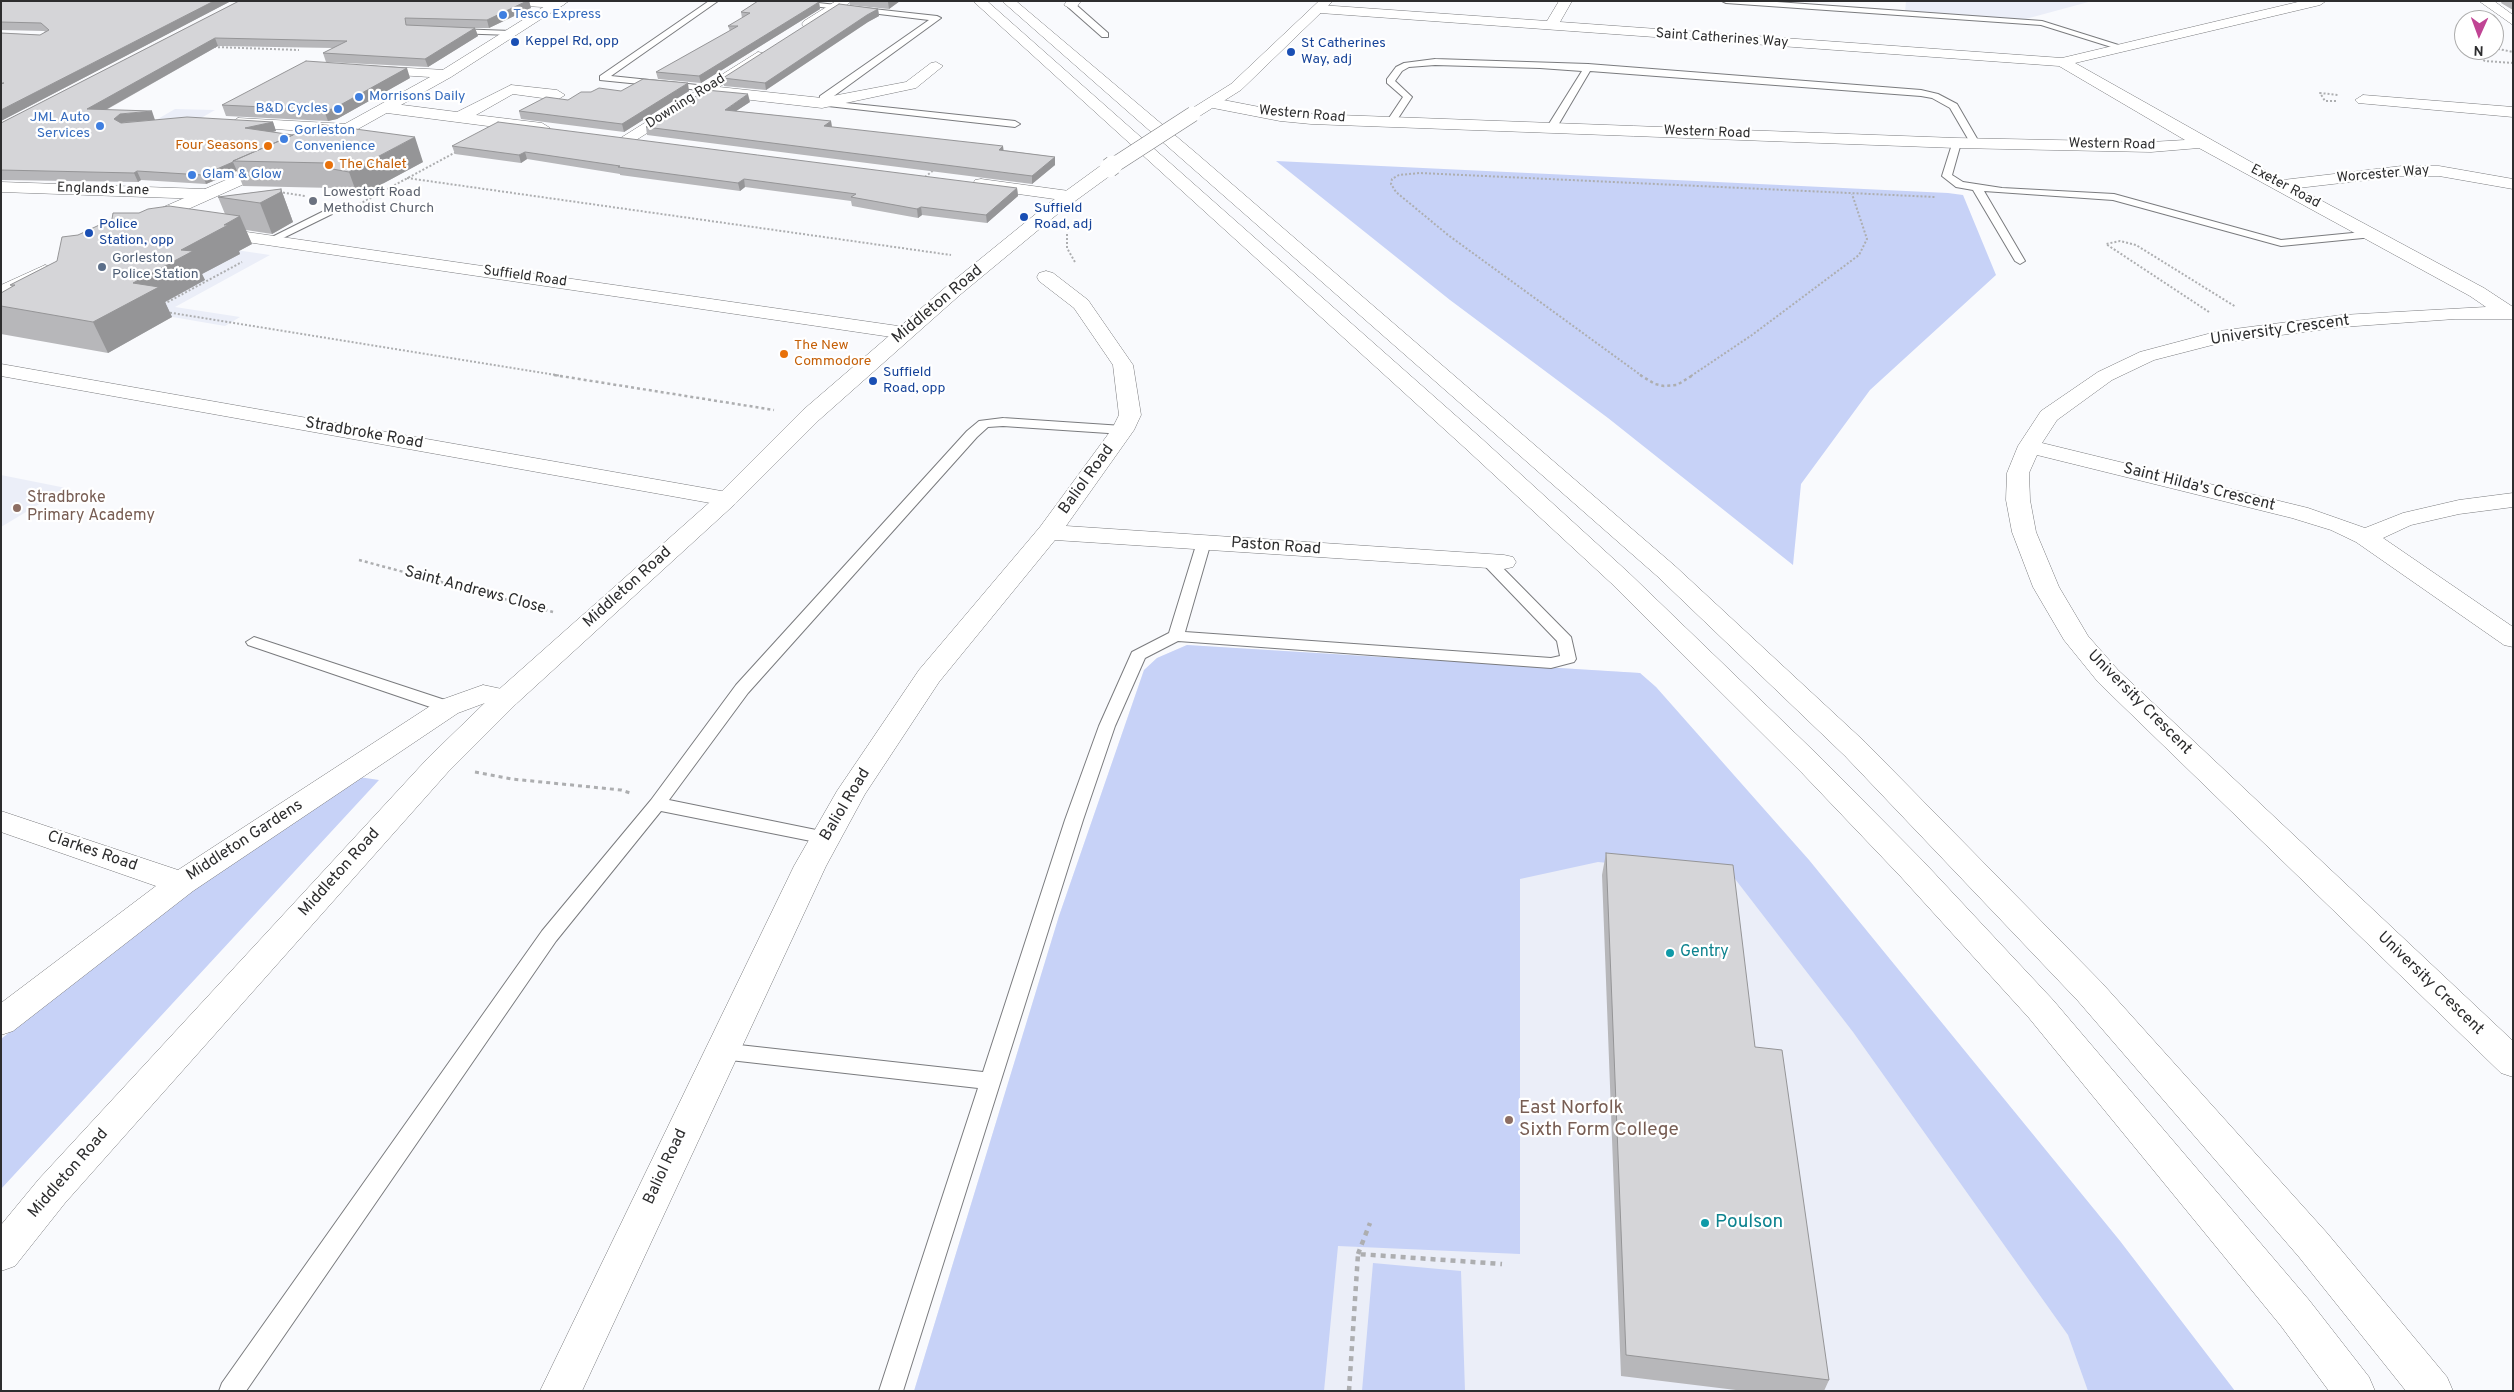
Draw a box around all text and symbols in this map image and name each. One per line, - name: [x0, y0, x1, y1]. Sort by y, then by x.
- place label: Tesco Express: [513, 7, 601, 23]
- marker: Tesco Express: [497, 9, 509, 21]
- north arrow: [2454, 10, 2504, 60]
- street label: Saint Catherines Way: [1655, 26, 1789, 52]
- place label: Keppel Rd, opp: [525, 34, 619, 50]
- marker: Keppel Rd, opp: [509, 36, 521, 48]
- place label: St Catherines Way, adj: [1301, 36, 1386, 68]
- text: N: [2473, 41, 2484, 58]
- marker: St Catherines Way, adj: [1285, 46, 1297, 58]
- street label: Downing Road: [643, 71, 729, 133]
- place label: Morrisons Daily: [369, 89, 466, 105]
- marker: Morrisons Daily: [353, 91, 365, 103]
- place label: B&D Cycles: [256, 101, 328, 117]
- marker: B&D Cycles: [332, 103, 344, 115]
- street label: Western Road: [1258, 103, 1346, 127]
- place label: JML Auto Services: [30, 110, 90, 142]
- marker: JML Auto Services: [94, 120, 106, 132]
- place label: Gorleston Convenience: [294, 123, 375, 156]
- street label: Western Road: [1663, 123, 1751, 143]
- marker: Gorleston Convenience: [278, 133, 290, 145]
- street label: Western Road: [2068, 136, 2156, 154]
- place label: Four Seasons: [175, 138, 258, 154]
- marker: Four Seasons: [262, 140, 274, 152]
- place label: The Chalet: [339, 157, 407, 173]
- marker: The Chalet: [323, 159, 335, 171]
- street label: Exeter Road: [2247, 162, 2323, 212]
- street label: Worcester Way: [2336, 163, 2430, 187]
- place label: Glam & Glow: [202, 167, 282, 183]
- marker: Glam & Glow: [186, 169, 198, 181]
- street label: Englands Lane: [57, 180, 149, 200]
- place label: Lowestoft Road Methodist Church: [323, 185, 434, 218]
- marker: Lowestoft Road Methodist Church: [307, 195, 319, 207]
- place label: Suffield Road, adj: [1034, 201, 1092, 233]
- marker: Suffield Road, adj: [1018, 211, 1030, 223]
- place label: Police Station, opp: [99, 217, 174, 250]
- marker: Police Station, opp: [83, 227, 95, 239]
- place label: Gorleston Police Station: [112, 251, 199, 284]
- marker: Gorleston Police Station: [96, 261, 108, 273]
- street label: Middleton Road: [889, 262, 987, 348]
- street label: Suffield Road: [482, 263, 568, 291]
- street label: University Crescent: [2209, 312, 2351, 350]
- place label: The New Commodore: [794, 338, 871, 371]
- marker: The New Commodore: [778, 348, 790, 360]
- place label: Suffield Road, opp: [883, 365, 945, 398]
- marker: Suffield Road, opp: [867, 375, 879, 387]
- street label: Stradbroke Road: [304, 414, 424, 454]
- street label: Baliol Road: [1055, 441, 1119, 519]
- street label: Saint Hilda's Crescent: [2121, 460, 2277, 516]
- place label: Stradbroke Primary Academy: [27, 489, 155, 527]
- marker: Stradbroke Primary Academy: [11, 502, 23, 514]
- street label: Paston Road: [1230, 534, 1322, 560]
- street label: Middleton Road: [580, 543, 676, 633]
- street label: Saint Andrews Close: [402, 563, 548, 619]
- street label: University Crescent: [2083, 647, 2195, 759]
- street label: Baliol Road: [817, 765, 875, 845]
- street label: Middleton Gardens: [183, 796, 307, 886]
- street label: Middleton Road: [295, 825, 385, 921]
- street label: Clarkes Road: [44, 828, 140, 876]
- street label: University Crescent: [2373, 928, 2487, 1040]
- place label: Gentry: [1680, 943, 1729, 963]
- marker: Gentry: [1664, 947, 1676, 959]
- place label: East Norfolk Sixth Form College: [1519, 1098, 1679, 1142]
- marker: East Norfolk Sixth Form College: [1503, 1114, 1515, 1126]
- street label: Middleton Road: [25, 1125, 113, 1223]
- street label: Baliol Road: [640, 1126, 692, 1208]
- place label: Poulson: [1715, 1212, 1783, 1234]
- marker: Poulson: [1699, 1217, 1711, 1229]

